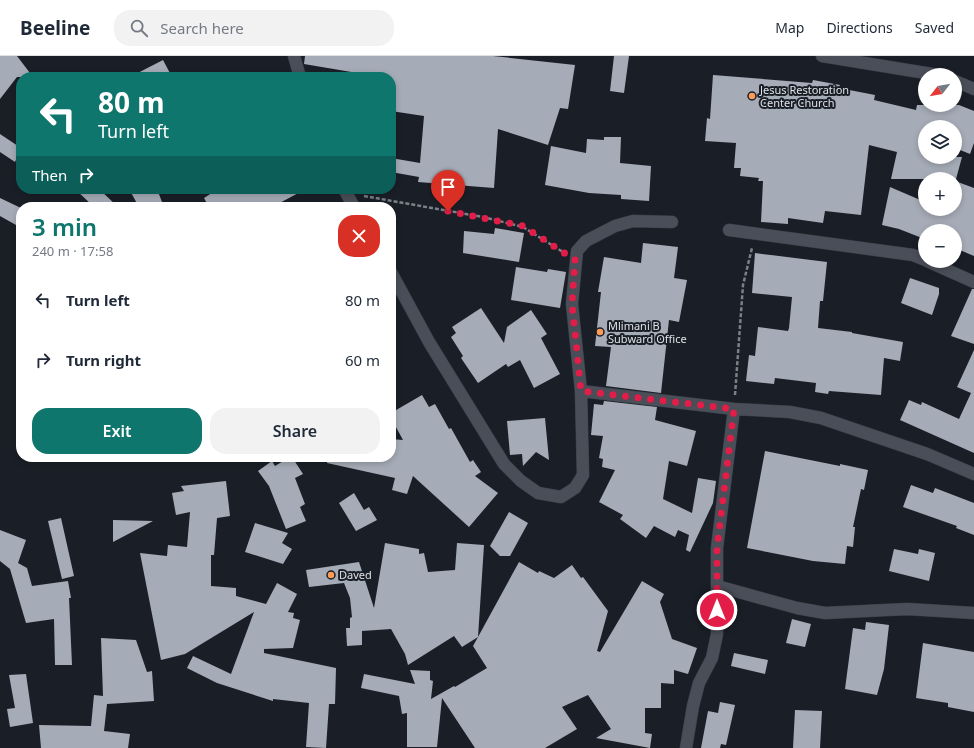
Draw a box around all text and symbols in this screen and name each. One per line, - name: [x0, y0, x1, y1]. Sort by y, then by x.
- search box: [114, 10, 394, 46]
- text: Beeline: [20, 15, 90, 41]
- icon: search: [128, 17, 150, 39]
- text: Search here: [160, 18, 244, 38]
- text: Map: [775, 18, 804, 37]
- text: Directions: [826, 18, 893, 37]
- text: Saved: [915, 18, 954, 37]
- north arrow: [918, 68, 962, 112]
- map controls: [918, 68, 962, 268]
- place label: Jesus Restoration Center Church: [759, 82, 849, 110]
- text: 80 m: [98, 83, 165, 121]
- icon: left: [32, 88, 84, 140]
- marker: Jesus Restoration Center Church: [747, 91, 757, 101]
- text: Turn left: [98, 119, 169, 143]
- button: layers: [918, 120, 962, 164]
- icon: right: [75, 164, 97, 186]
- text: Then: [32, 165, 67, 185]
- pin: [431, 170, 465, 211]
- button: +: [918, 172, 962, 216]
- icon: arrive: [437, 176, 459, 198]
- text: 3 min: [32, 210, 97, 243]
- button: close: [338, 215, 380, 257]
- button: −: [918, 224, 962, 268]
- text: 240 m · 17:58: [32, 242, 113, 260]
- icon: left: [32, 289, 54, 311]
- text: Turn left: [66, 290, 130, 310]
- text: 80 m: [345, 290, 380, 310]
- place label: Mlimani B Subward Office: [608, 318, 687, 346]
- marker: Mlimani B Subward Office: [595, 327, 605, 337]
- icon: right: [32, 349, 54, 371]
- text: Turn right: [66, 350, 141, 370]
- text: 60 m: [345, 350, 380, 370]
- button: Exit: [32, 408, 202, 454]
- button: Share: [210, 408, 380, 454]
- place label: Daved: [339, 567, 372, 582]
- marker: Daved: [326, 570, 336, 580]
- position arrow: [696, 589, 738, 631]

